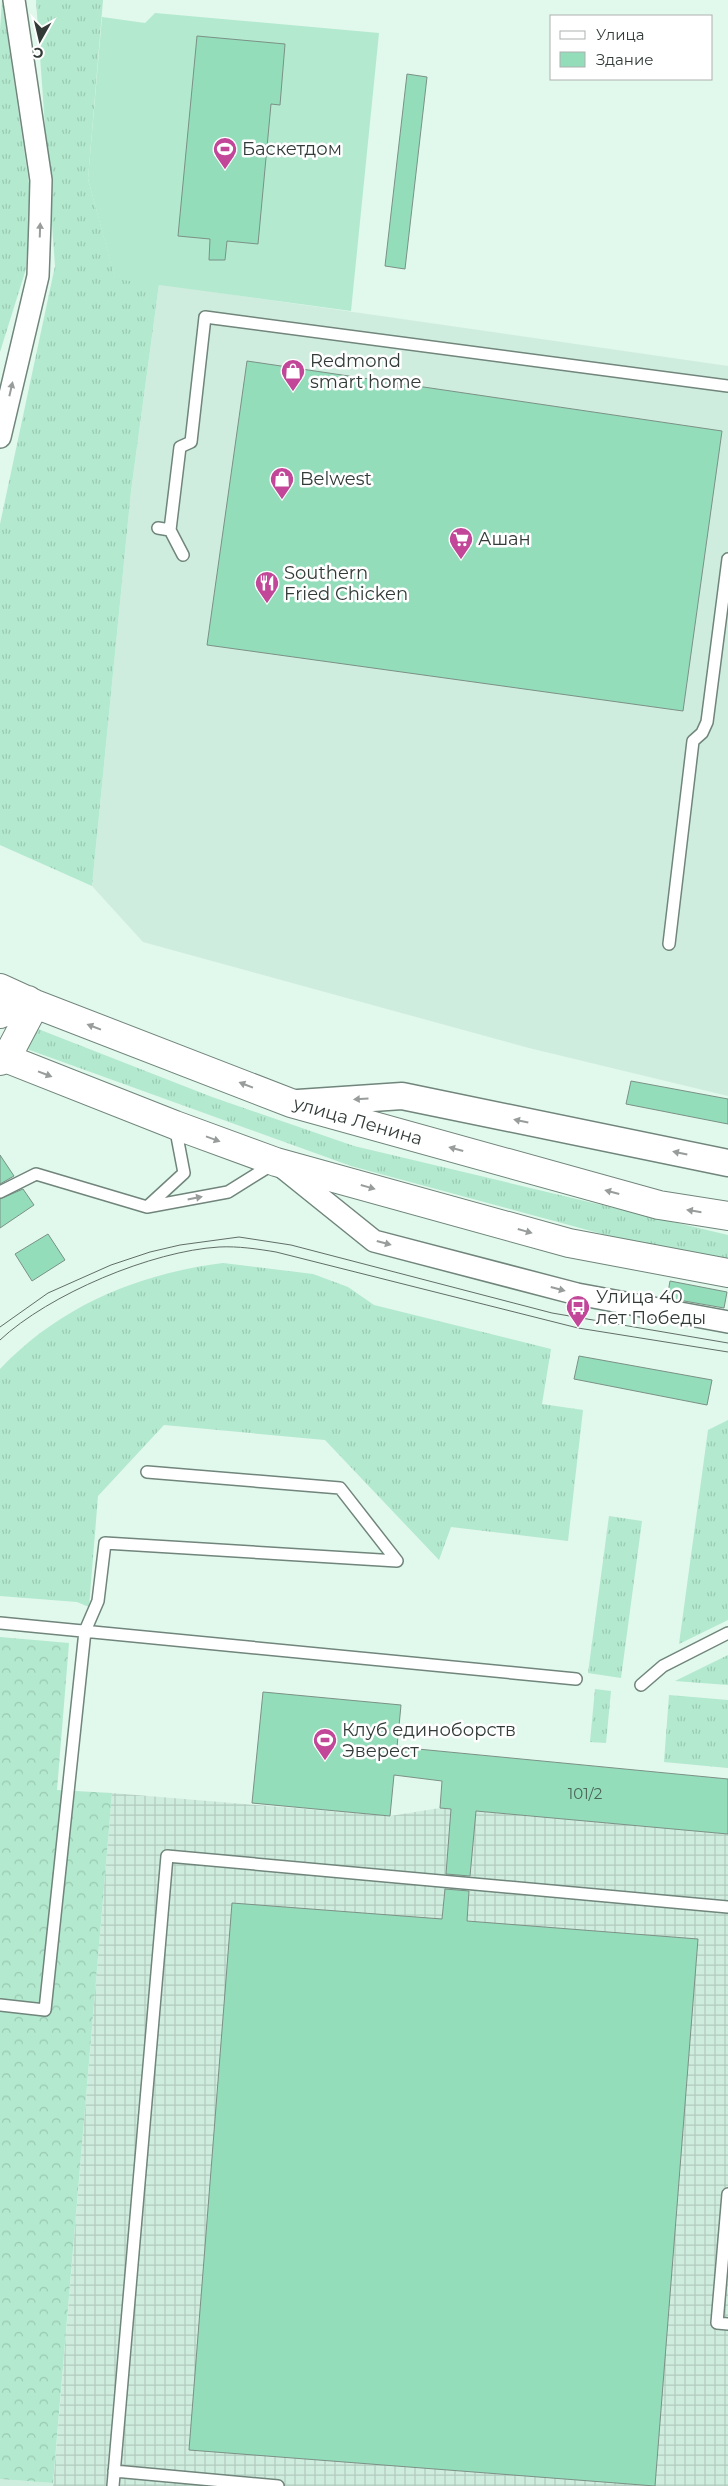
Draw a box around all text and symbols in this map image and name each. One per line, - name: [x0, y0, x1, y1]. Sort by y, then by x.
- north arrow: [15, 15, 65, 65]
- legend: [550, 15, 713, 80]
- text: Улица: [596, 25, 644, 44]
- text: С: [32, 43, 44, 62]
- text: Здание: [596, 50, 654, 69]
- sports icon: Баскетдом: [212, 136, 238, 170]
- place label: Баскетдом: [242, 138, 342, 160]
- one-way arrow: [36, 222, 44, 238]
- place label: Redmond smart home: [310, 350, 422, 393]
- shop icon: Redmond smart home: [280, 358, 306, 392]
- one-way arrow: [7, 382, 15, 397]
- shop icon: Belwest: [269, 466, 295, 500]
- place label: Belwest: [300, 468, 372, 490]
- supermarket icon: Ашан: [448, 526, 474, 560]
- place label: Ашан: [478, 528, 531, 550]
- place label: Southern Fried Chicken: [284, 562, 408, 605]
- restaurant icon: Southern Fried Chicken: [254, 570, 280, 604]
- one-way arrow: [87, 1022, 101, 1030]
- one-way arrow: [38, 1071, 53, 1078]
- one-way arrow: [238, 1081, 253, 1089]
- street label: улица Ленина: [290, 1092, 425, 1150]
- one-way arrow: [353, 1095, 369, 1103]
- one-way arrow: [513, 1116, 529, 1124]
- one-way arrow: [206, 1136, 221, 1143]
- one-way arrow: [448, 1144, 463, 1152]
- one-way arrow: [673, 1149, 688, 1157]
- one-way arrow: [361, 1184, 376, 1192]
- one-way arrow: [605, 1188, 620, 1196]
- one-way arrow: [187, 1194, 203, 1202]
- one-way arrow: [685, 1206, 701, 1214]
- one-way arrow: [517, 1227, 532, 1235]
- one-way arrow: [377, 1239, 392, 1247]
- one-way arrow: [551, 1285, 566, 1293]
- place label: Улица 40 лет Победы: [596, 1286, 706, 1329]
- bus stop icon: Улица 40 лет Победы: [565, 1294, 591, 1328]
- place label: Клуб единоборств Эверест: [342, 1719, 516, 1762]
- sports icon: Клуб единоборств Эверест: [312, 1727, 338, 1761]
- house number: 101/2: [568, 1784, 602, 1803]

